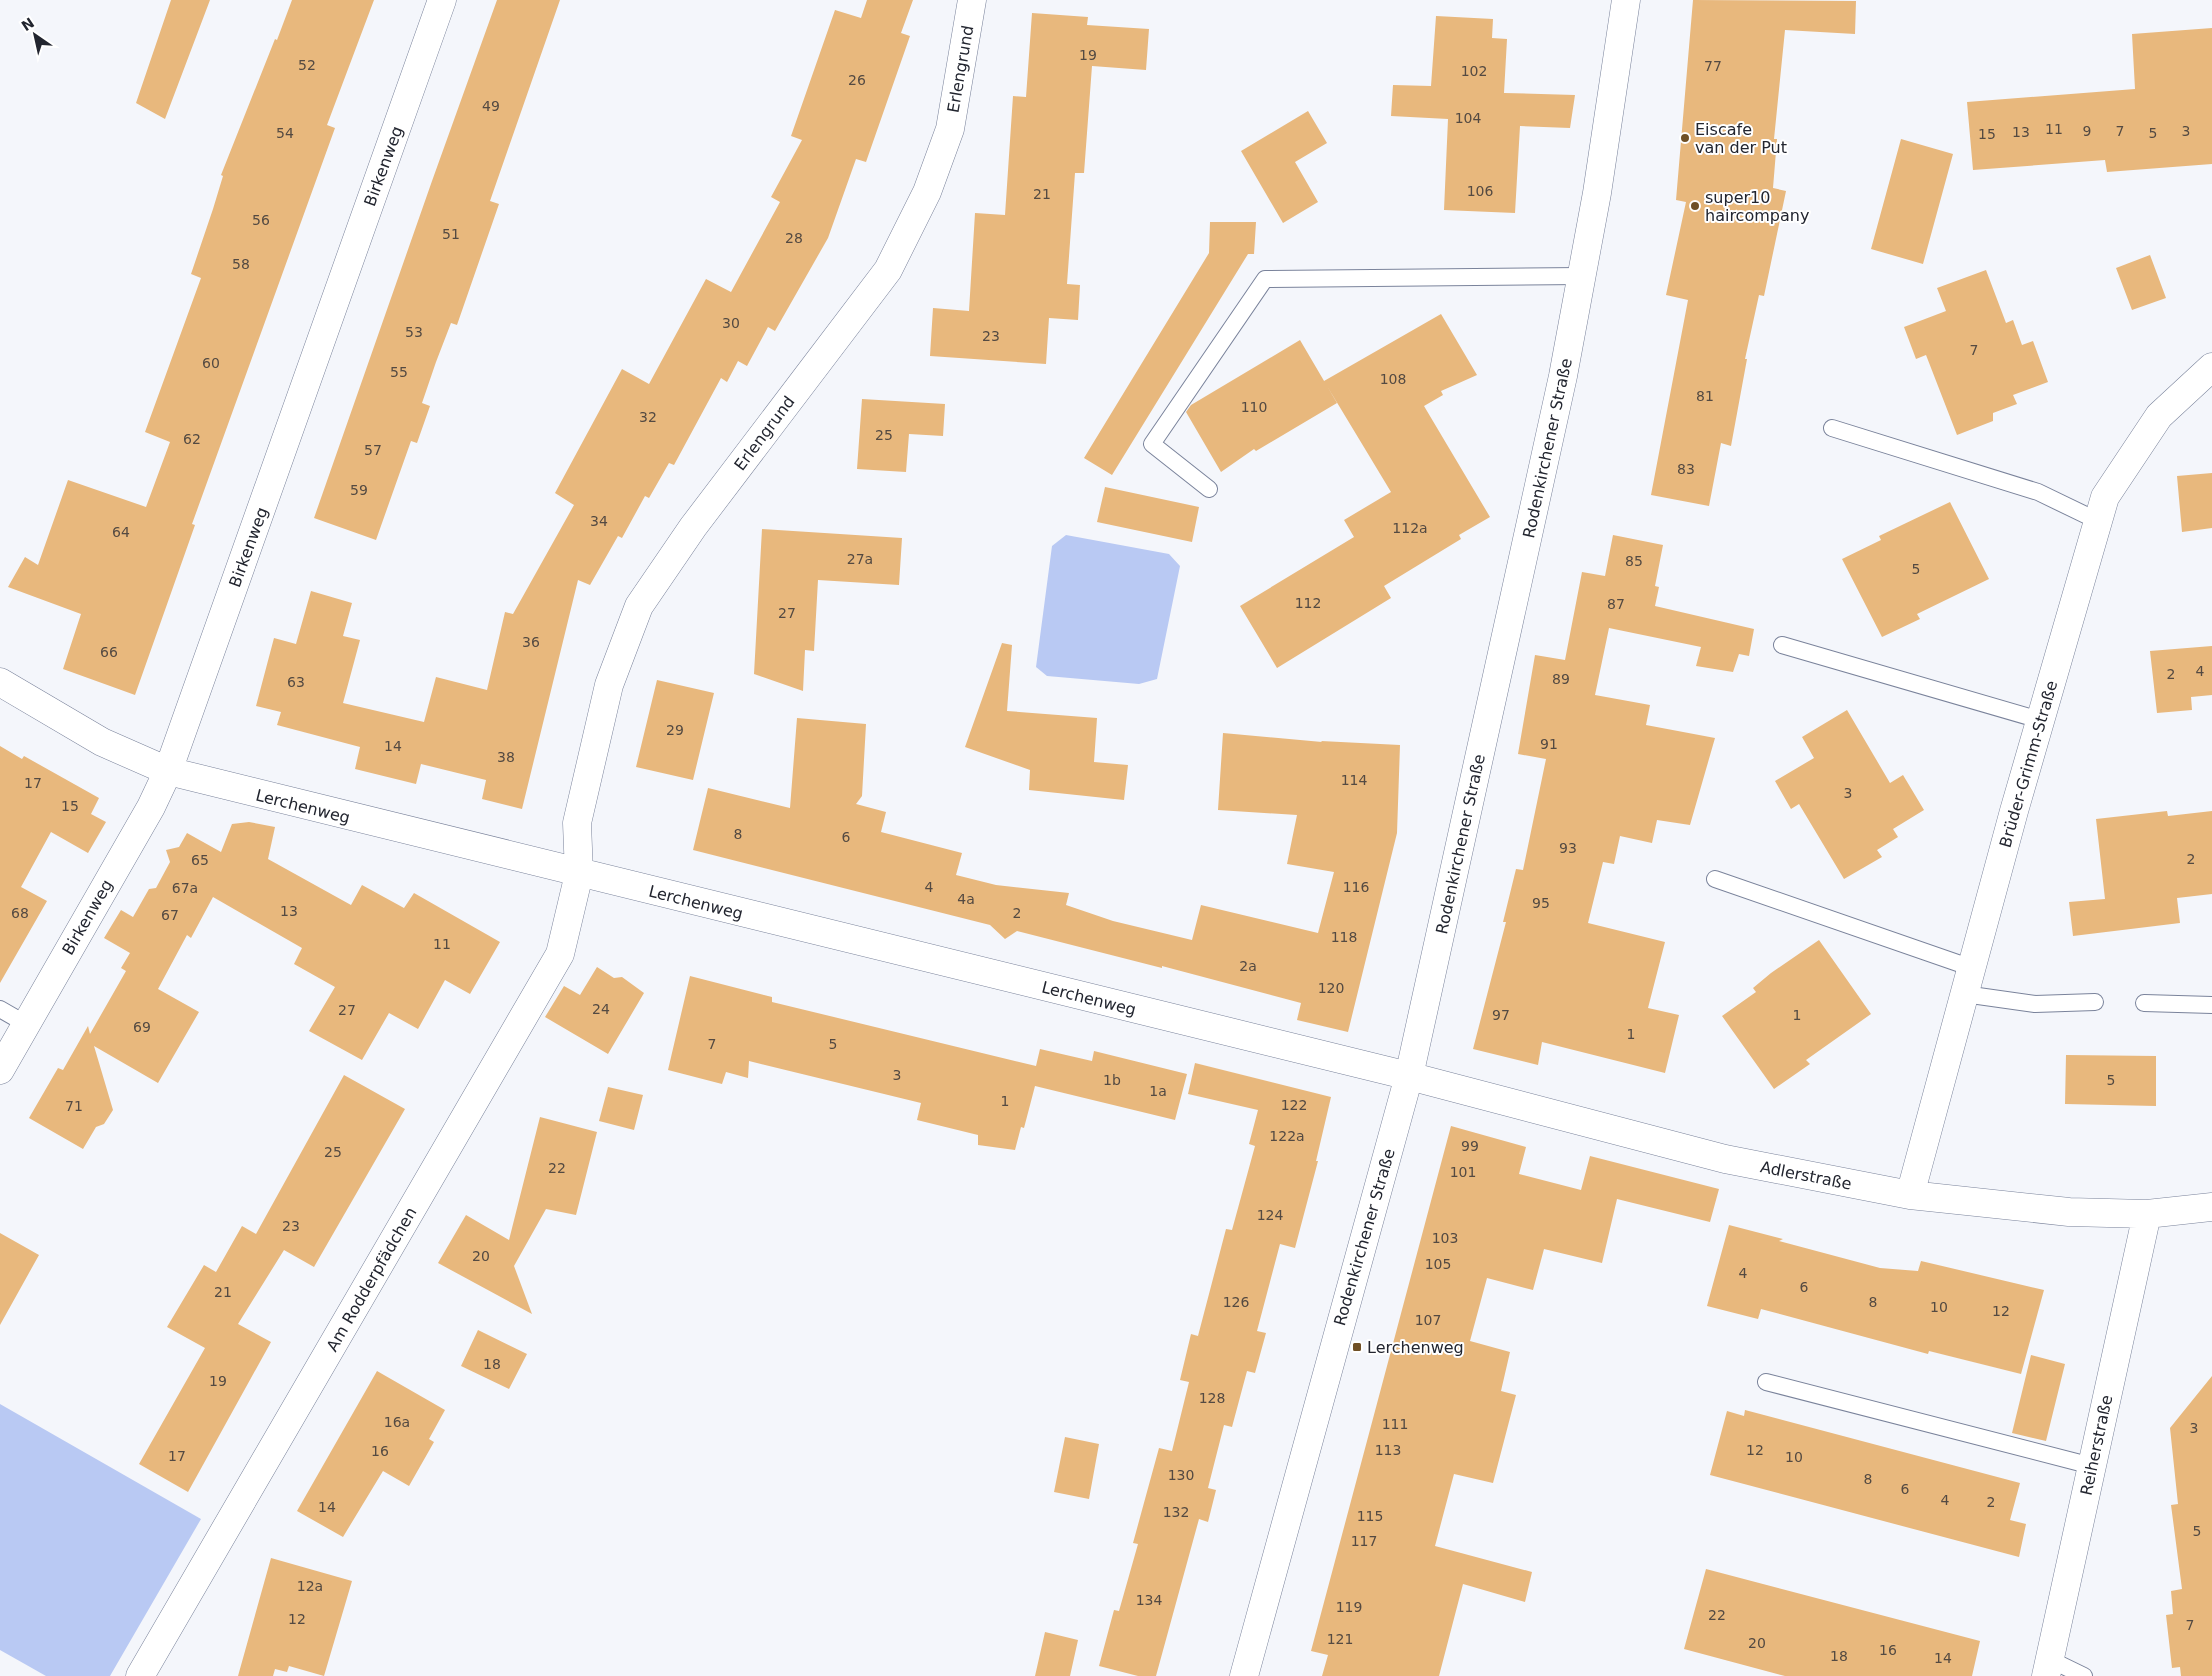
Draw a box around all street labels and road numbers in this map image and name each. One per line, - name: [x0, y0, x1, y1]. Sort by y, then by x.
- street label: Erlengrund: [943, 24, 978, 114]
- street label: Birkenweg: [360, 124, 407, 209]
- street label: Rodenkirchener Straße: [1519, 356, 1576, 540]
- street label: Erlengrund: [730, 392, 799, 474]
- street label: Birkenweg: [225, 505, 272, 590]
- street label: Brüder-Grimm-Straße: [1996, 679, 2061, 850]
- street label: Rodenkirchener Straße: [1432, 752, 1489, 936]
- street label: Lerchenweg: [254, 786, 352, 827]
- street label: Birkenweg: [58, 876, 117, 958]
- street label: Lerchenweg: [647, 882, 745, 923]
- street label: Lerchenweg: [1040, 978, 1138, 1019]
- street label: Rodenkirchener Straße: [1330, 1146, 1399, 1328]
- street label: Adlerstraße: [1759, 1157, 1853, 1194]
- street label: Am Rodderpfädchen: [322, 1204, 420, 1355]
- street label: Reiherstraße: [2077, 1393, 2116, 1497]

